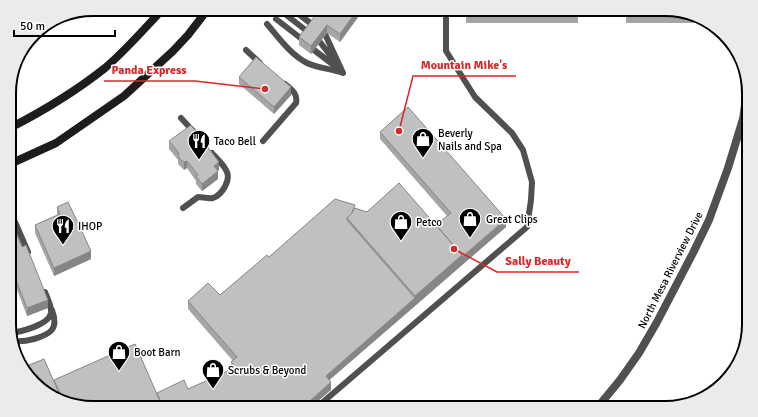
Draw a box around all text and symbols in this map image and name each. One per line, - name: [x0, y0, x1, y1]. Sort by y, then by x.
- scale bar: [14, 12, 115, 38]
- text: 50 m: [20, 19, 45, 34]
- callout: Mountain Mike's: [413, 52, 516, 76]
- callout: Panda Express: [104, 57, 195, 81]
- text: Mountain Mike's: [421, 58, 508, 73]
- text: Panda Express: [111, 63, 187, 78]
- shop icon: Beverly Nails and Spa: [410, 126, 436, 159]
- place label: Beverly Nails and Spa: [438, 127, 502, 153]
- restaurant icon: Taco Bell: [186, 128, 212, 161]
- place label: Taco Bell: [214, 135, 256, 148]
- shop icon: Great Clips: [457, 206, 483, 239]
- shop icon: Petco: [388, 209, 414, 242]
- street label: North Mesa Riverview Drive: [635, 210, 706, 331]
- restaurant icon: IHOP: [50, 213, 76, 246]
- place label: Great Clips: [486, 213, 538, 226]
- place label: Petco: [416, 216, 442, 229]
- place label: IHOP: [78, 220, 102, 233]
- callout: Sally Beauty: [497, 248, 579, 272]
- text: Sally Beauty: [505, 254, 571, 269]
- shop icon: Boot Barn: [106, 339, 132, 372]
- place label: Boot Barn: [134, 346, 181, 359]
- shop icon: Scrubs & Beyond: [200, 357, 226, 390]
- place label: Scrubs & Beyond: [228, 364, 306, 377]

